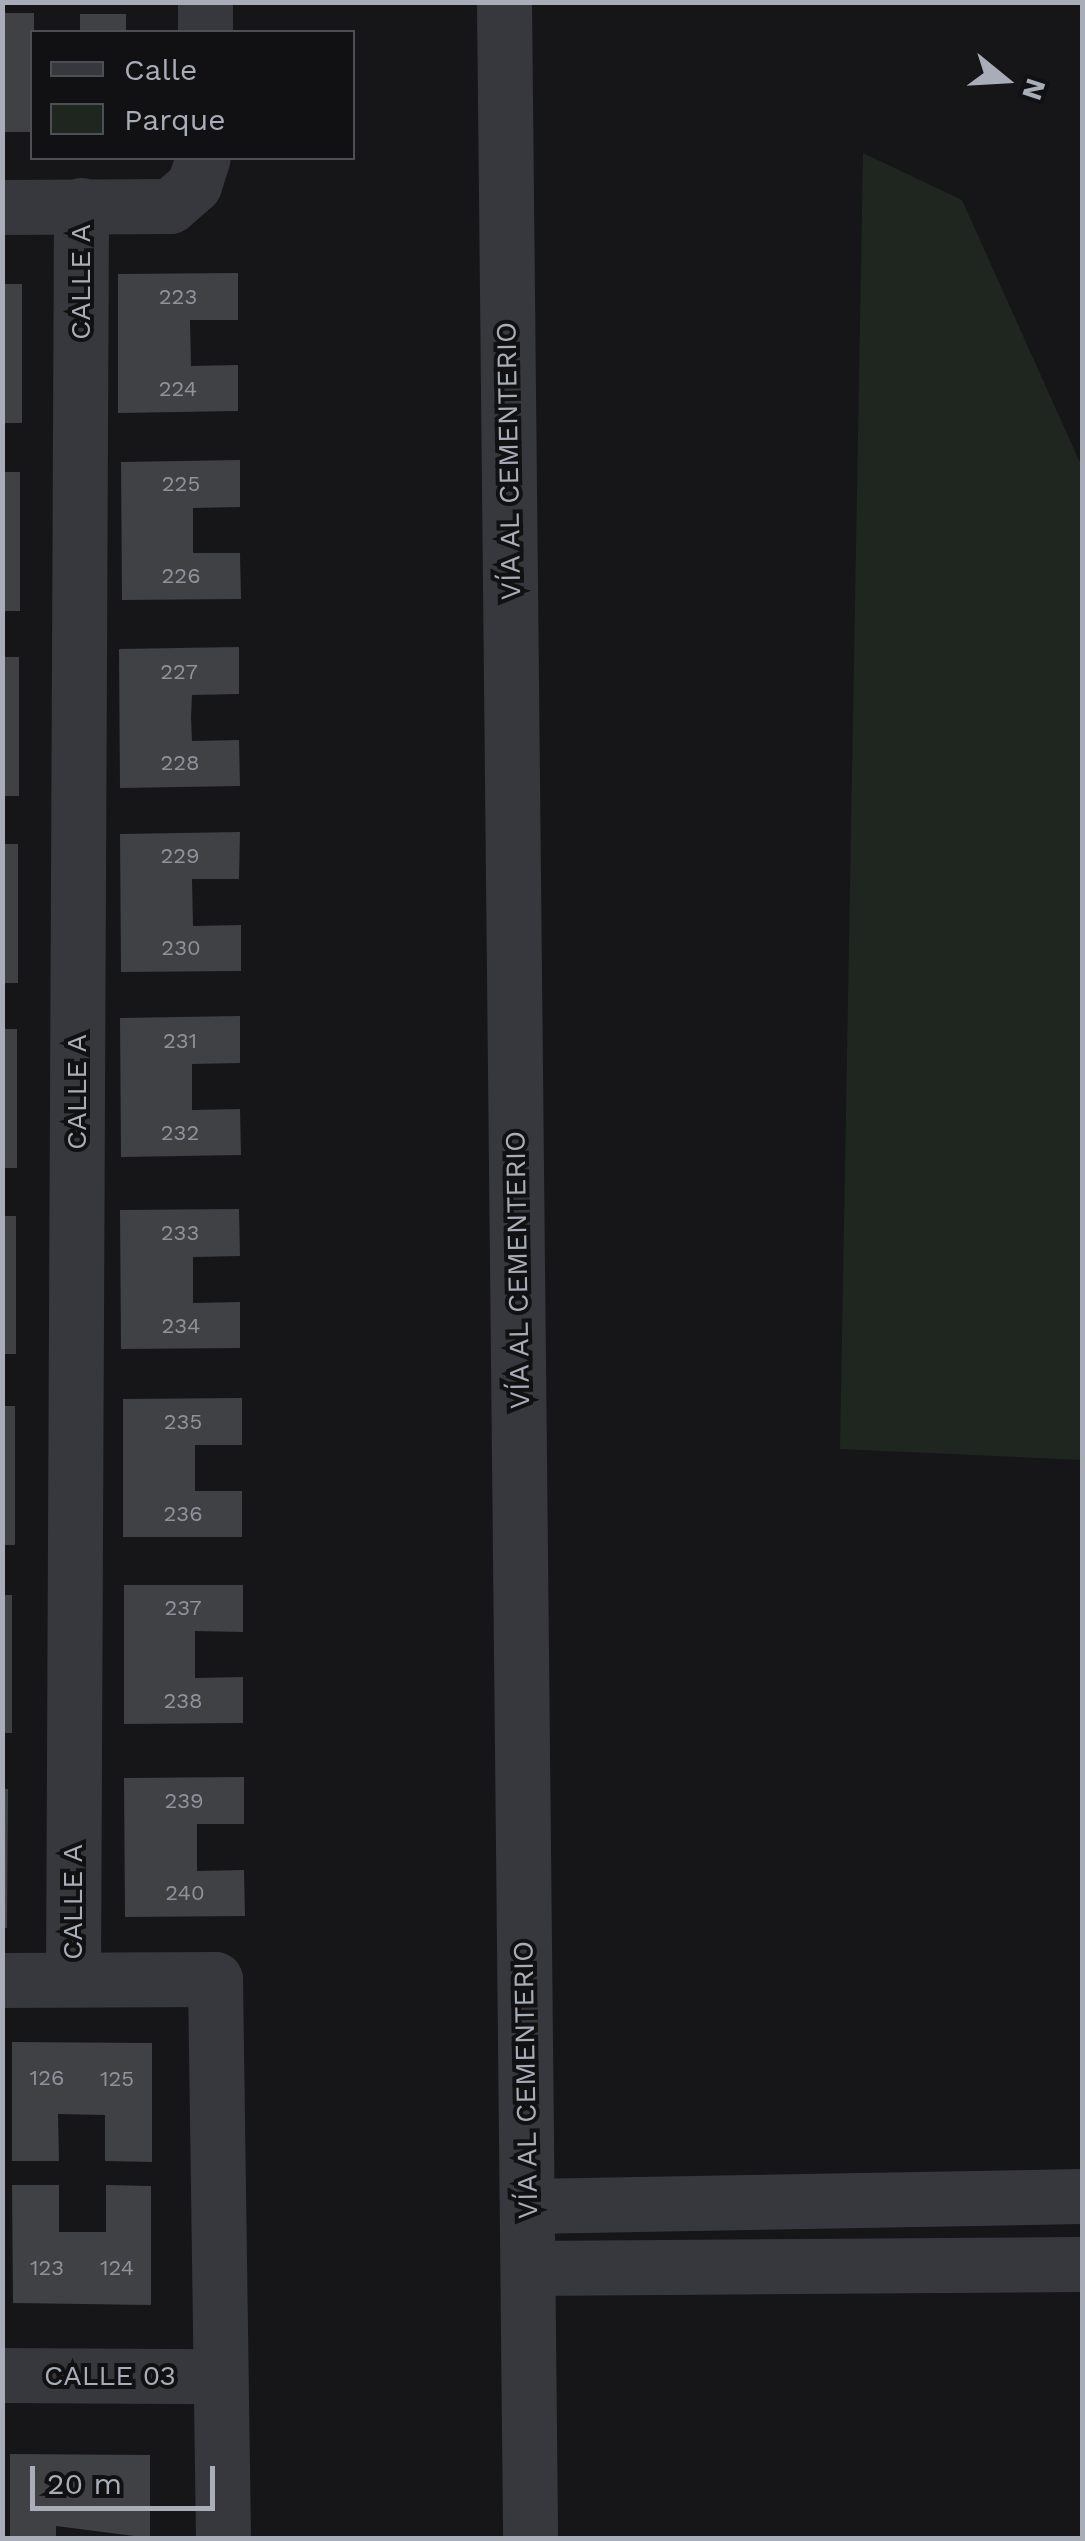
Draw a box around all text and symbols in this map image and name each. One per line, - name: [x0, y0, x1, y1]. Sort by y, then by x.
- legend: [30, 30, 355, 160]
- north arrow: [955, 30, 1055, 130]
- text: Calle: [124, 52, 197, 87]
- text: N: [1015, 74, 1053, 104]
- text: Parque: [124, 102, 226, 137]
- street label: CALLE A: [64, 223, 98, 341]
- house number: 223: [159, 284, 197, 310]
- street label: VÍA AL CEMENTERIO: [490, 320, 528, 602]
- house number: 224: [159, 376, 197, 402]
- house number: 225: [162, 471, 200, 497]
- house number: 226: [161, 563, 201, 589]
- house number: 227: [160, 659, 198, 685]
- house number: 228: [160, 750, 200, 776]
- house number: 229: [160, 843, 200, 869]
- house number: 230: [161, 935, 201, 961]
- house number: 231: [163, 1028, 197, 1054]
- street label: CALLE A: [60, 1033, 94, 1151]
- house number: 232: [161, 1120, 199, 1146]
- street label: VÍA AL CEMENTERIO: [499, 1129, 537, 1411]
- house number: 233: [161, 1220, 199, 1246]
- house number: 234: [161, 1313, 201, 1339]
- house number: 235: [164, 1409, 202, 1435]
- house number: 236: [163, 1501, 203, 1527]
- house number: 237: [164, 1595, 202, 1621]
- house number: 238: [163, 1688, 203, 1714]
- house number: 239: [164, 1788, 204, 1814]
- street label: CALLE A: [56, 1843, 90, 1961]
- house number: 240: [165, 1880, 205, 1906]
- street label: VÍA AL CEMENTERIO: [507, 1939, 545, 2221]
- house number: 126: [30, 2065, 64, 2091]
- house number: 125: [100, 2066, 134, 2092]
- house number: 123: [30, 2255, 64, 2281]
- house number: 124: [100, 2255, 134, 2281]
- street label: CALLE 03: [44, 2359, 176, 2393]
- scale bar: [35, 2446, 220, 2508]
- text: 20 m: [47, 2466, 122, 2501]

